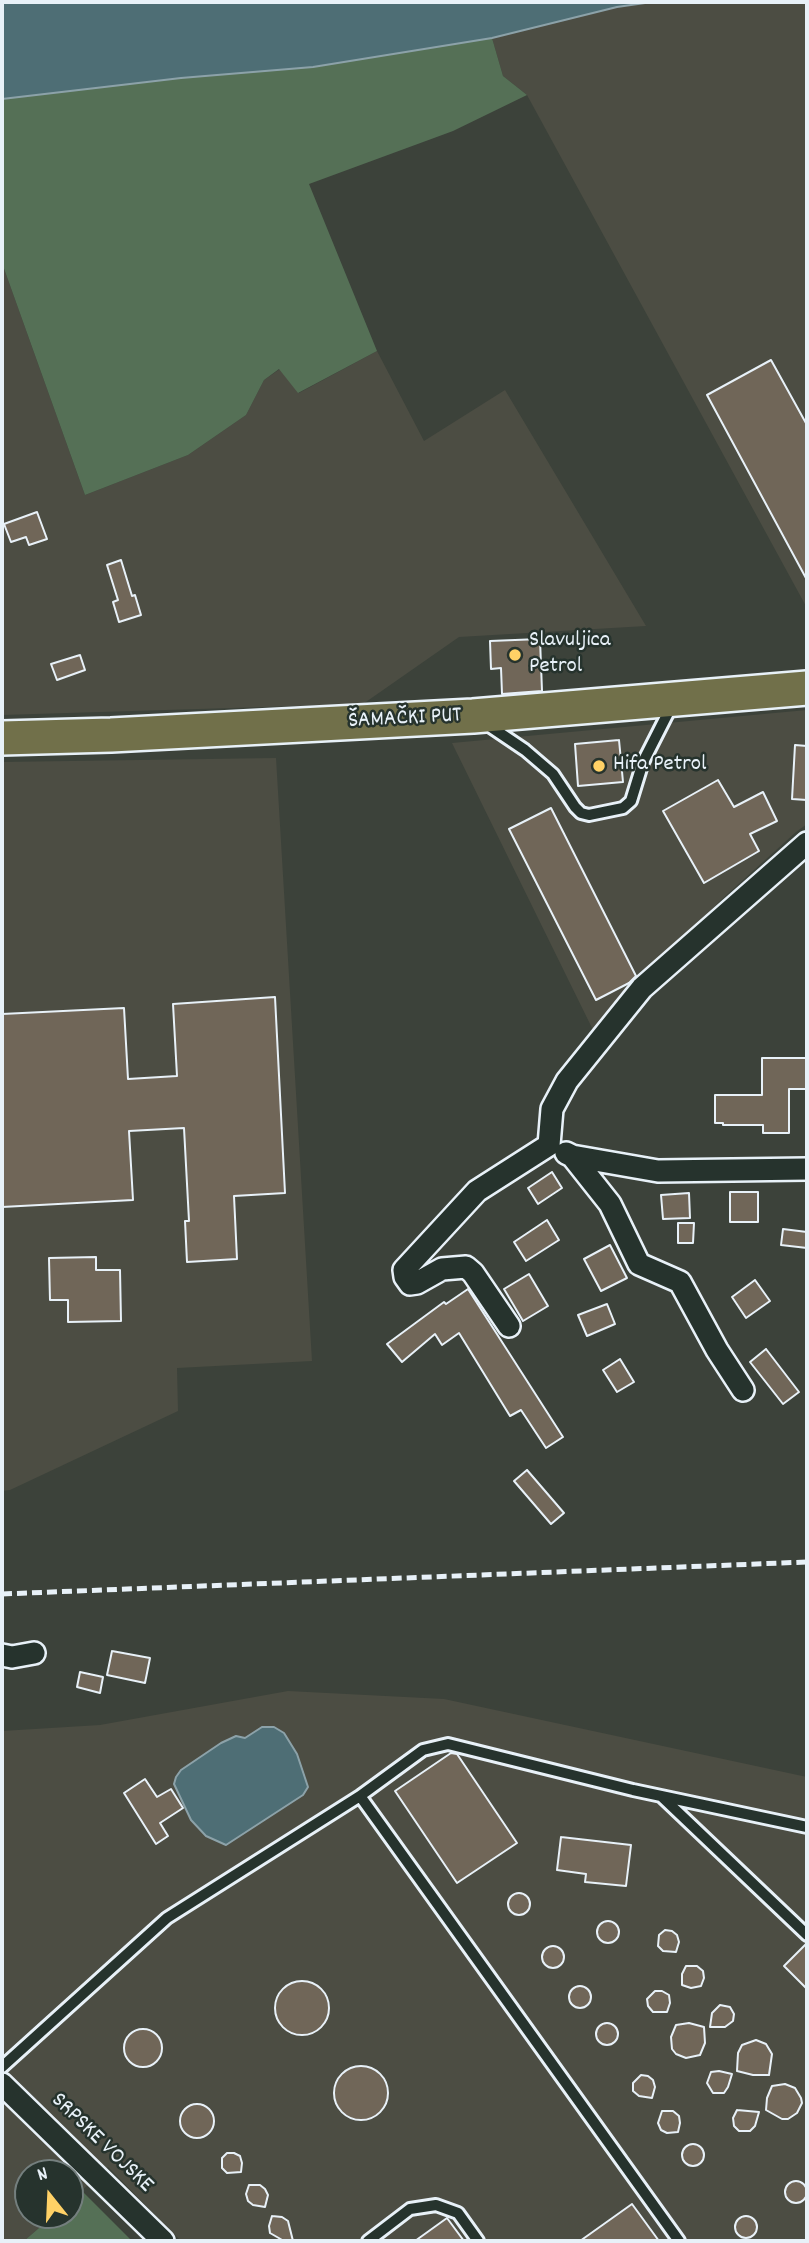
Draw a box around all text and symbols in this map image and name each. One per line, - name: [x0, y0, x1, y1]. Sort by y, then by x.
- place label: Slavuljica Petrol: [529, 628, 611, 682]
- marker: Slavuljica Petrol: [507, 647, 523, 663]
- street label: ŠAMAČKI PUT: [348, 703, 462, 737]
- place label: Hifa Petrol: [613, 752, 706, 780]
- marker: Hifa Petrol: [591, 758, 607, 774]
- street label: SRPSKE VOJSKE: [44, 2088, 158, 2200]
- north arrow: [14, 2159, 84, 2229]
- text: N: [34, 2161, 52, 2190]

